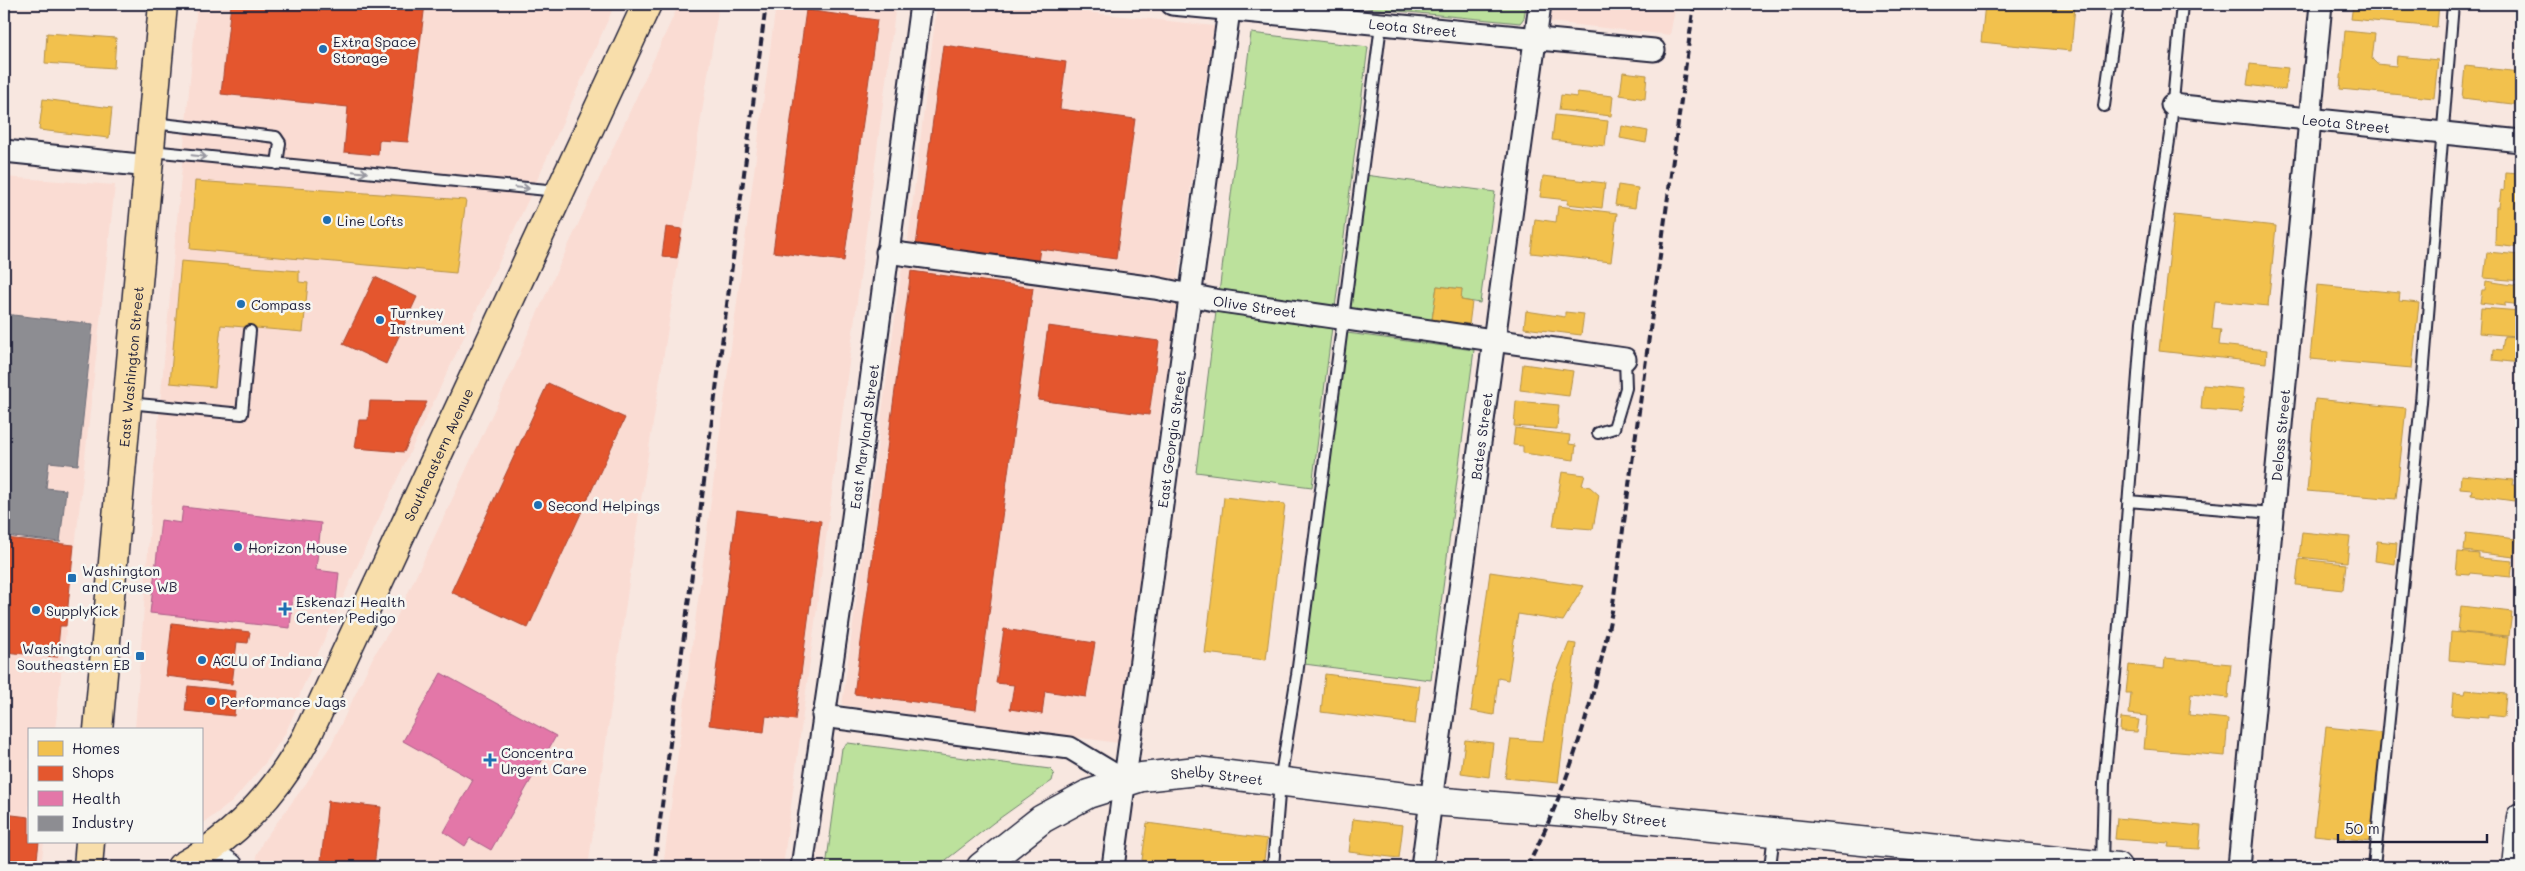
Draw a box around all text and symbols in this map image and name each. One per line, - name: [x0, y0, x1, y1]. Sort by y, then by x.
- street label: Leota Street: [1368, 13, 1458, 41]
- place label: Extra Space Storage: [333, 32, 417, 67]
- marker: Extra Space Storage: [317, 43, 329, 55]
- street label: Leota Street: [2301, 109, 2391, 137]
- one-way arrow: [190, 151, 206, 160]
- one-way arrow: [352, 167, 368, 177]
- one-way arrow: [514, 183, 530, 192]
- place label: Line Lofts: [337, 211, 404, 230]
- marker: Line Lofts: [321, 214, 333, 226]
- street label: East Washington Street: [114, 285, 147, 448]
- street label: Olive Street: [1212, 291, 1298, 321]
- place label: Compass: [251, 295, 311, 314]
- marker: Compass: [235, 298, 247, 310]
- place label: Turnkey Instrument: [390, 303, 465, 338]
- marker: Turnkey Instrument: [374, 314, 386, 326]
- street label: East Maryland Street: [845, 363, 883, 510]
- street label: East Georgia Street: [1152, 369, 1190, 509]
- street label: Southeastern Avenue: [399, 385, 477, 524]
- street label: Deloss Street: [2266, 388, 2294, 482]
- street label: Bates Street: [1466, 391, 1496, 481]
- place label: Second Helpings: [548, 496, 660, 515]
- marker: Second Helpings: [532, 499, 544, 511]
- place label: Horizon House: [248, 538, 347, 557]
- marker: Horizon House: [232, 541, 244, 553]
- place label: Washington and Cruse WB: [82, 561, 177, 596]
- marker: Washington and Cruse WB: [66, 572, 78, 584]
- place label: Eskenazi Health Center Pedigo: [296, 592, 405, 627]
- place label: SupplyKick: [46, 601, 118, 620]
- marker: Eskenazi Health Center Pedigo: [278, 602, 292, 616]
- marker: SupplyKick: [30, 604, 42, 616]
- place label: Washington and Southeastern EB: [17, 639, 130, 674]
- marker: Washington and Southeastern EB: [134, 650, 146, 662]
- place label: ACLU of Indiana: [212, 651, 323, 670]
- marker: ACLU of Indiana: [196, 654, 208, 666]
- place label: Performance Jags: [221, 692, 346, 711]
- marker: Performance Jags: [205, 695, 217, 707]
- legend: [28, 728, 202, 844]
- text: Homes: [72, 738, 120, 758]
- place label: Concentra Urgent Care: [501, 743, 587, 778]
- marker: Concentra Urgent Care: [483, 753, 497, 767]
- street label: Shelby Street: [1170, 761, 1264, 789]
- text: Shops: [72, 762, 114, 782]
- text: Health: [72, 788, 120, 808]
- street label: Shelby Street: [1573, 803, 1668, 831]
- scale bar: [2338, 811, 2486, 843]
- text: Industry: [72, 812, 134, 832]
- text: 50 m: [2345, 818, 2380, 838]

